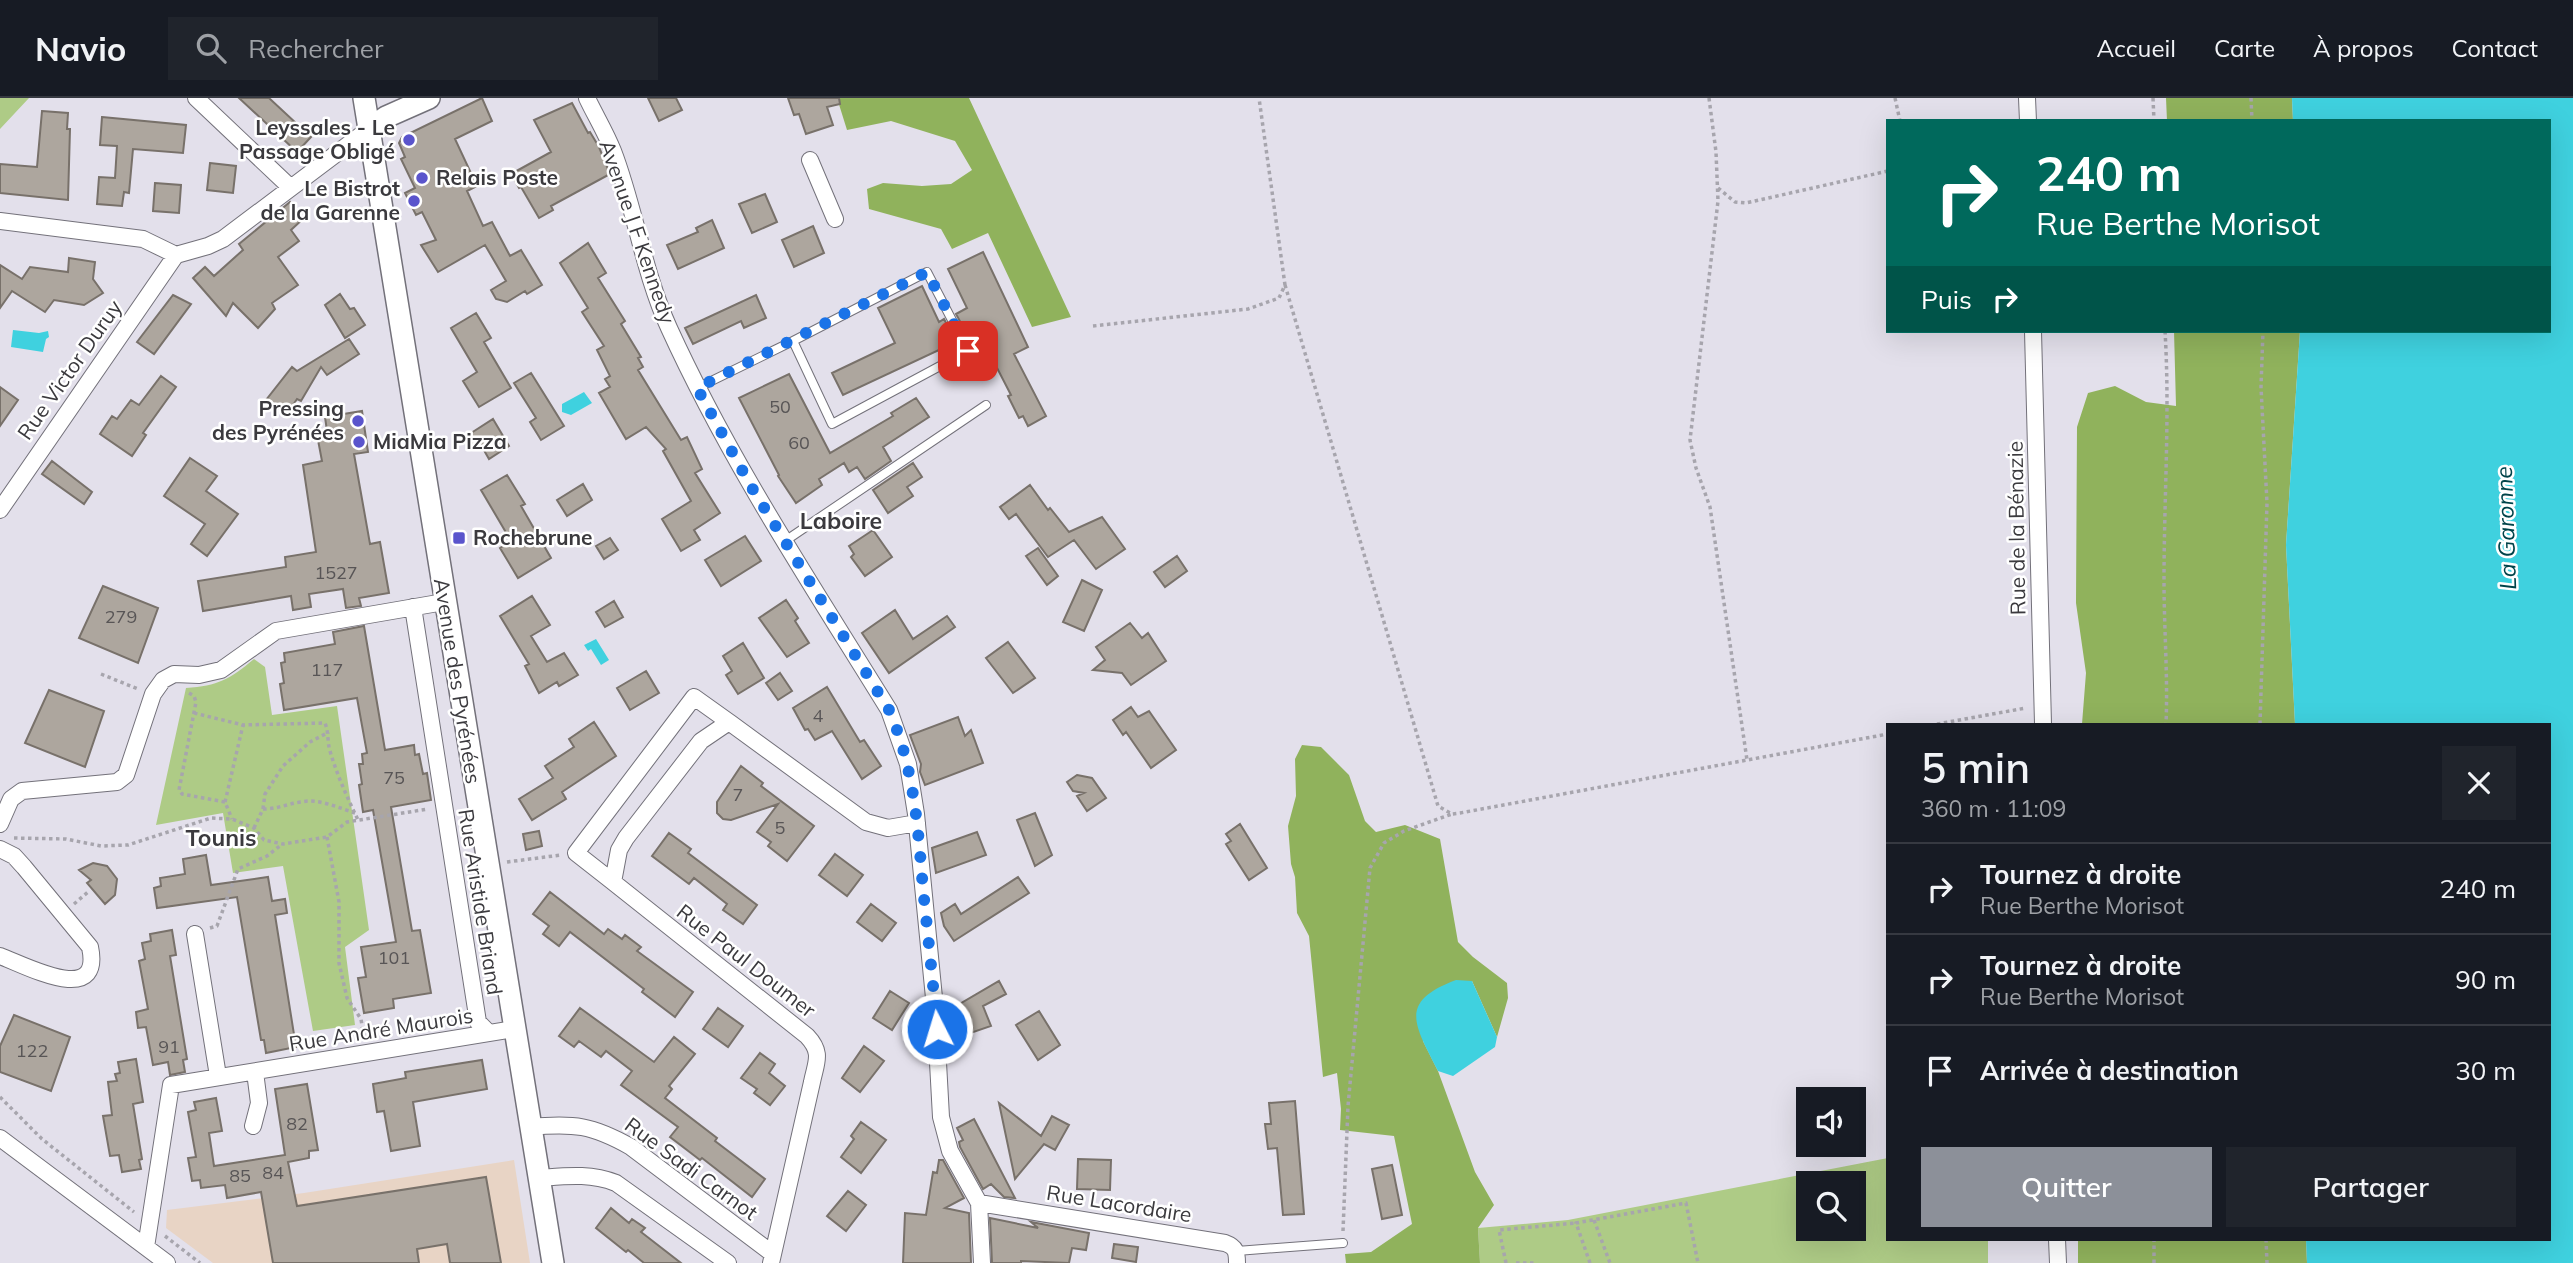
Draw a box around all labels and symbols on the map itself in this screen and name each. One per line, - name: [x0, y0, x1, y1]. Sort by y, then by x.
- place label: Leyssales - Le Passage Obligé: [239, 114, 395, 164]
- marker: Leyssales - Le Passage Obligé: [401, 132, 417, 148]
- street label: Avenue J F Kennedy: [594, 136, 682, 327]
- place label: Relais Poste: [436, 164, 558, 190]
- marker: Relais Poste: [414, 170, 430, 186]
- place label: Le Bistrot de la Garenne: [260, 175, 400, 225]
- marker: Le Bistrot de la Garenne: [406, 193, 422, 209]
- street label: Rue Victor Duruy: [11, 295, 127, 444]
- pin: [938, 321, 998, 381]
- place label: Pressing des Pyrénées: [212, 395, 344, 445]
- house number: 50: [769, 395, 791, 418]
- marker: Pressing des Pyrénées: [350, 413, 366, 429]
- place label: MiaMia Pizza: [373, 428, 507, 454]
- house number: 60: [788, 431, 810, 454]
- marker: MiaMia Pizza: [351, 434, 367, 450]
- street label: Rue de la Bénazie: [2001, 441, 2031, 615]
- water label: La Garonne: [2489, 466, 2522, 590]
- district label: Laboire: [800, 506, 882, 535]
- place label: Rochebrune: [473, 524, 593, 550]
- marker: Rochebrune: [451, 530, 467, 546]
- house number: 1527: [314, 561, 358, 584]
- street label: Avenue des Pyrénées: [429, 576, 487, 786]
- house number: 279: [105, 605, 137, 628]
- house number: 117: [311, 658, 343, 681]
- house number: 4: [813, 704, 824, 727]
- house number: 75: [383, 766, 405, 789]
- house number: 7: [733, 783, 743, 806]
- street label: Rue Aristide Briand: [453, 807, 509, 997]
- house number: 5: [775, 816, 786, 839]
- district label: Tounis: [185, 823, 257, 852]
- street label: Rue Paul Doumer: [672, 898, 822, 1023]
- house number: 101: [378, 946, 410, 969]
- position arrow: [900, 992, 974, 1066]
- street label: Rue André Maurois: [287, 1002, 475, 1056]
- house number: 91: [158, 1035, 180, 1058]
- house number: 122: [16, 1039, 48, 1062]
- street label: Rue Sadi Carnot: [620, 1111, 763, 1225]
- house number: 82: [286, 1112, 308, 1135]
- house number: 84: [262, 1161, 284, 1184]
- house number: 85: [229, 1164, 251, 1187]
- street label: Rue Lacordaire: [1045, 1179, 1193, 1227]

